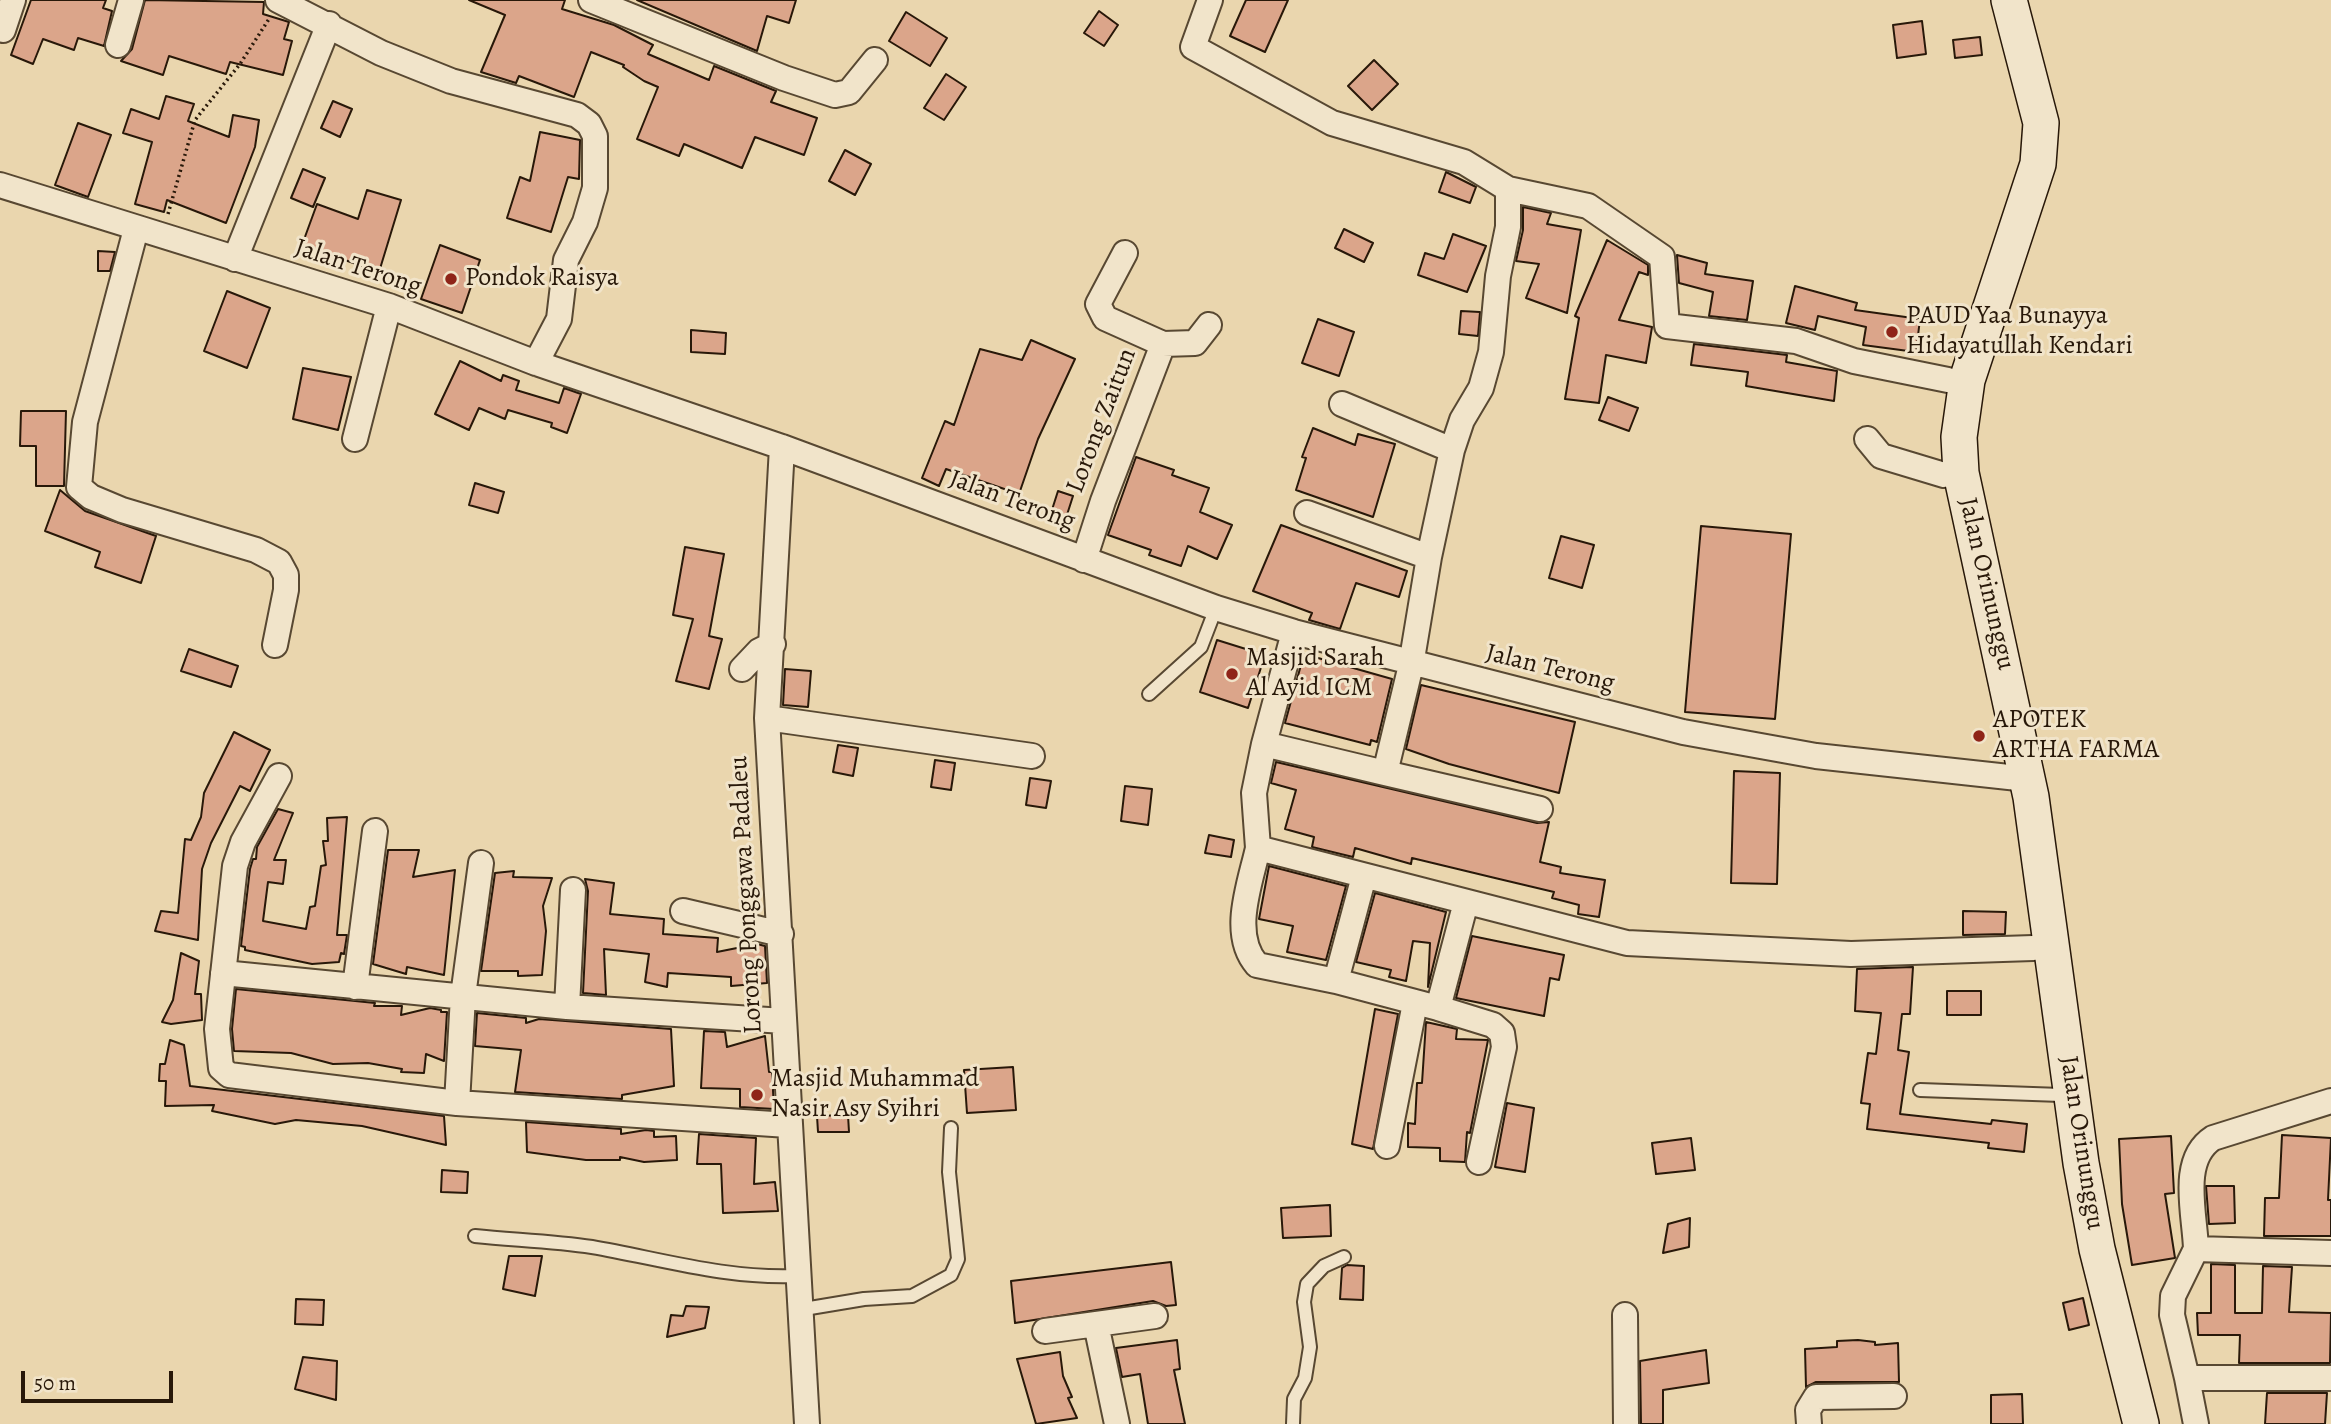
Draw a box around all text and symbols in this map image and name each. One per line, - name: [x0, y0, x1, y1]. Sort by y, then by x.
- street label: Jalan Terong: [290, 233, 426, 303]
- place label: Pondok Raisya: [465, 263, 619, 295]
- marker: Pondok Raisya: [443, 271, 459, 287]
- place label: PAUD Yaa Bunayya Hidayatullah Kendari: [1906, 301, 2133, 362]
- marker: PAUD Yaa Bunayya Hidayatullah Kendari: [1884, 324, 1900, 340]
- street label: Lorong Zaitun: [1060, 344, 1144, 498]
- street label: Jalan Terong: [945, 464, 1079, 538]
- street label: Jalan Orinunggu: [1951, 495, 2021, 673]
- street label: Jalan Terong: [1482, 638, 1618, 700]
- place label: Masjid Sarah Al Ayid ICM: [1246, 643, 1384, 704]
- marker: Masjid Sarah Al Ayid ICM: [1224, 666, 1240, 682]
- place label: APOTEK ARTHA FARMA: [1993, 705, 2159, 766]
- marker: APOTEK ARTHA FARMA: [1971, 728, 1987, 744]
- street label: Lorong Ponggawa Padaleu: [724, 755, 770, 1035]
- street label: Jalan Orinunggu: [2052, 1054, 2110, 1232]
- place label: Masjid Muhammad Nasir Asy Syihri: [771, 1064, 979, 1126]
- marker: Masjid Muhammad Nasir Asy Syihri: [749, 1087, 765, 1103]
- scale bar: [24, 1358, 177, 1402]
- text: 50 m: [34, 1369, 76, 1397]

